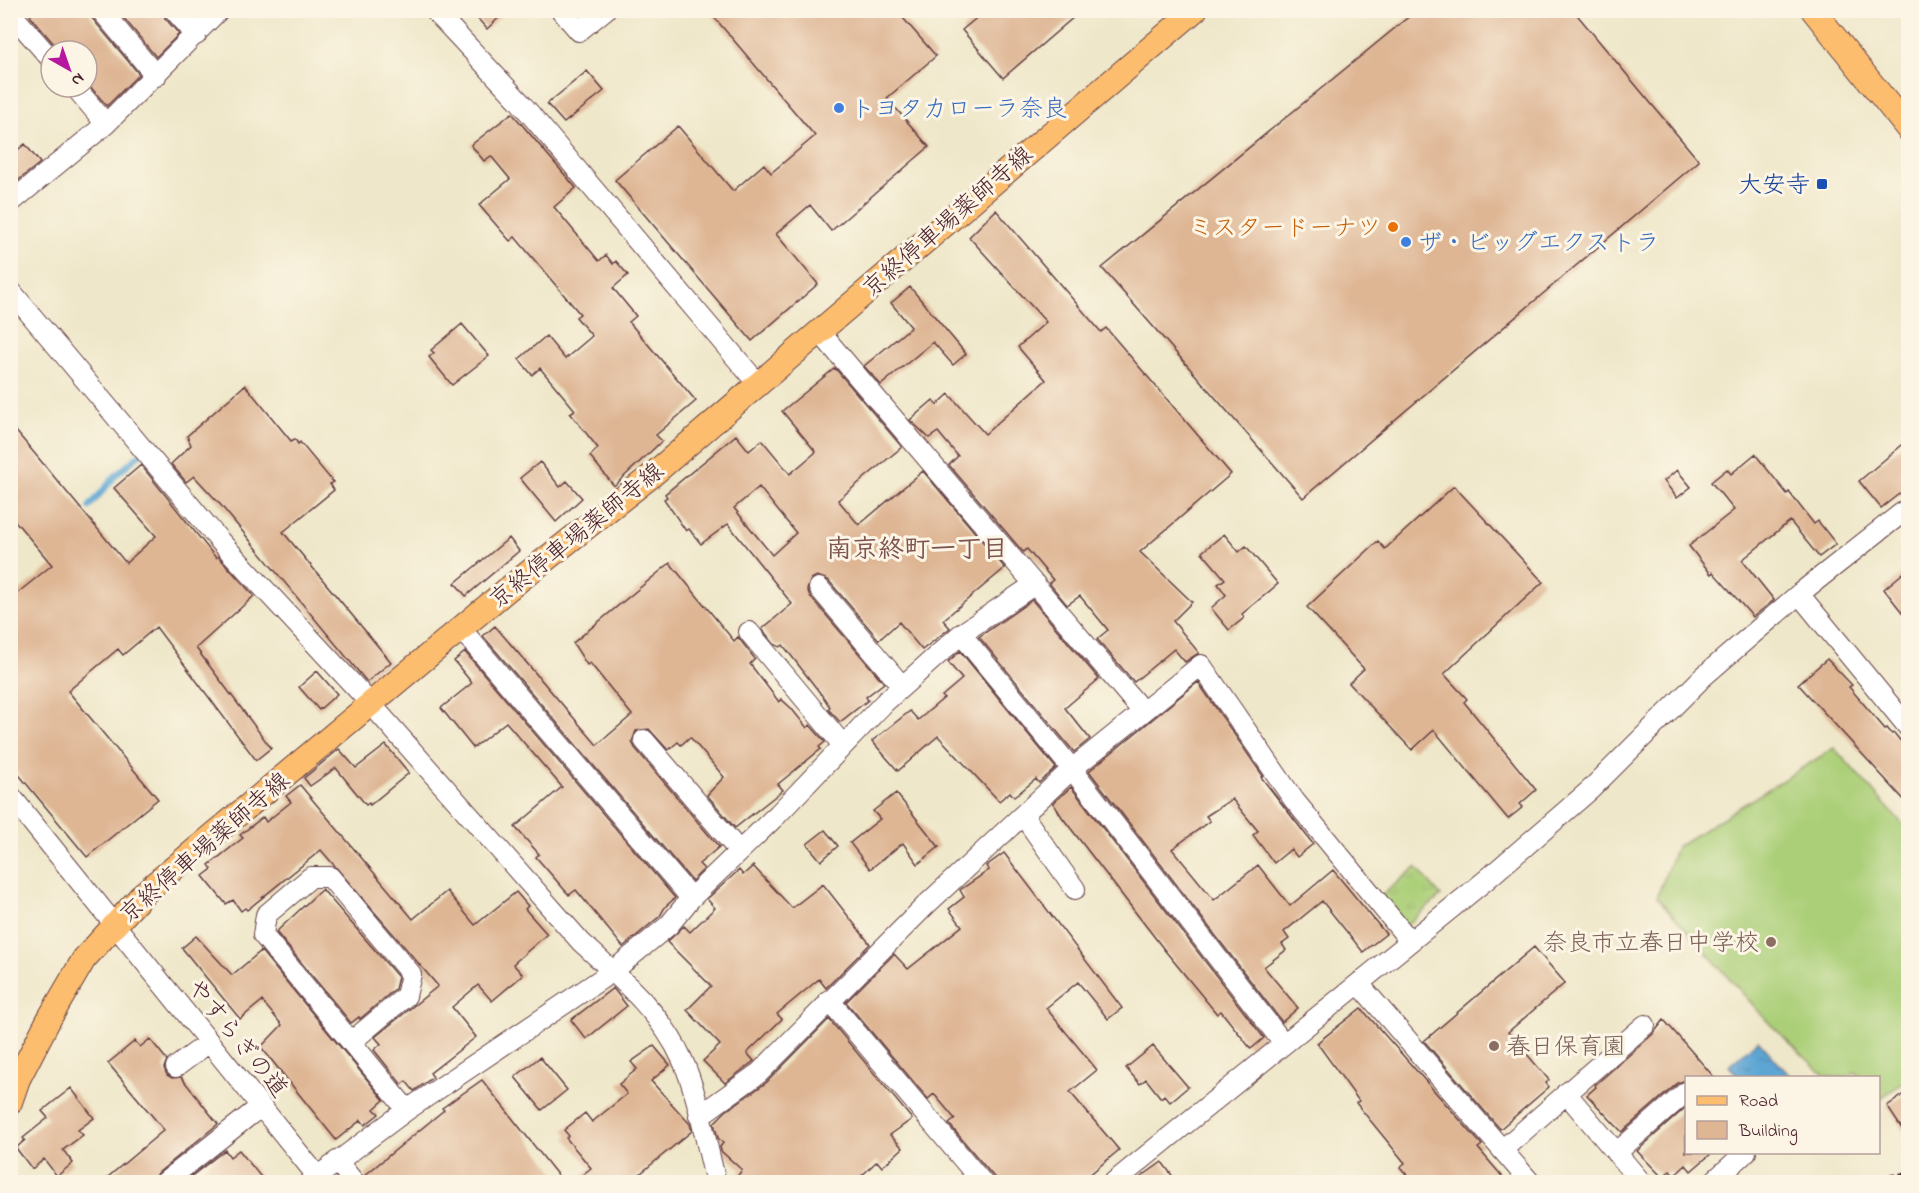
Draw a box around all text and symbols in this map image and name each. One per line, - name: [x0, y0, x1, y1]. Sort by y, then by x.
- north arrow: [39, 39, 99, 99]
- text: N: [65, 66, 89, 92]
- place label: トヨタカローラ奈良: [851, 93, 1067, 128]
- marker: トヨタカローラ奈良: [832, 101, 846, 115]
- street label: 京終停車場薬師寺線: [856, 139, 1042, 307]
- place label: 大安寺: [1738, 169, 1810, 204]
- marker: 大安寺: [1815, 177, 1829, 191]
- place label: ミスタードーナツ: [1189, 212, 1381, 247]
- marker: ミスタードーナツ: [1386, 220, 1400, 234]
- place label: ザ・ビッグエクストラ: [1418, 227, 1659, 262]
- marker: ザ・ビッグエクストラ: [1399, 235, 1413, 249]
- street label: 京終停車場薬師寺線: [483, 455, 673, 619]
- district label: 南京終町一丁目: [826, 532, 1008, 570]
- street label: 京終停車場薬師寺線: [113, 765, 299, 933]
- place label: 奈良市立春日中学校: [1543, 927, 1759, 962]
- marker: 奈良市立春日中学校: [1764, 935, 1778, 949]
- street label: やすらぎの道: [177, 973, 295, 1107]
- place label: 春日保育園: [1506, 1031, 1626, 1066]
- marker: 春日保育園: [1487, 1039, 1501, 1053]
- legend: [1685, 1076, 1880, 1154]
- text: Road: [1739, 1089, 1778, 1115]
- text: Building: [1738, 1119, 1798, 1146]

